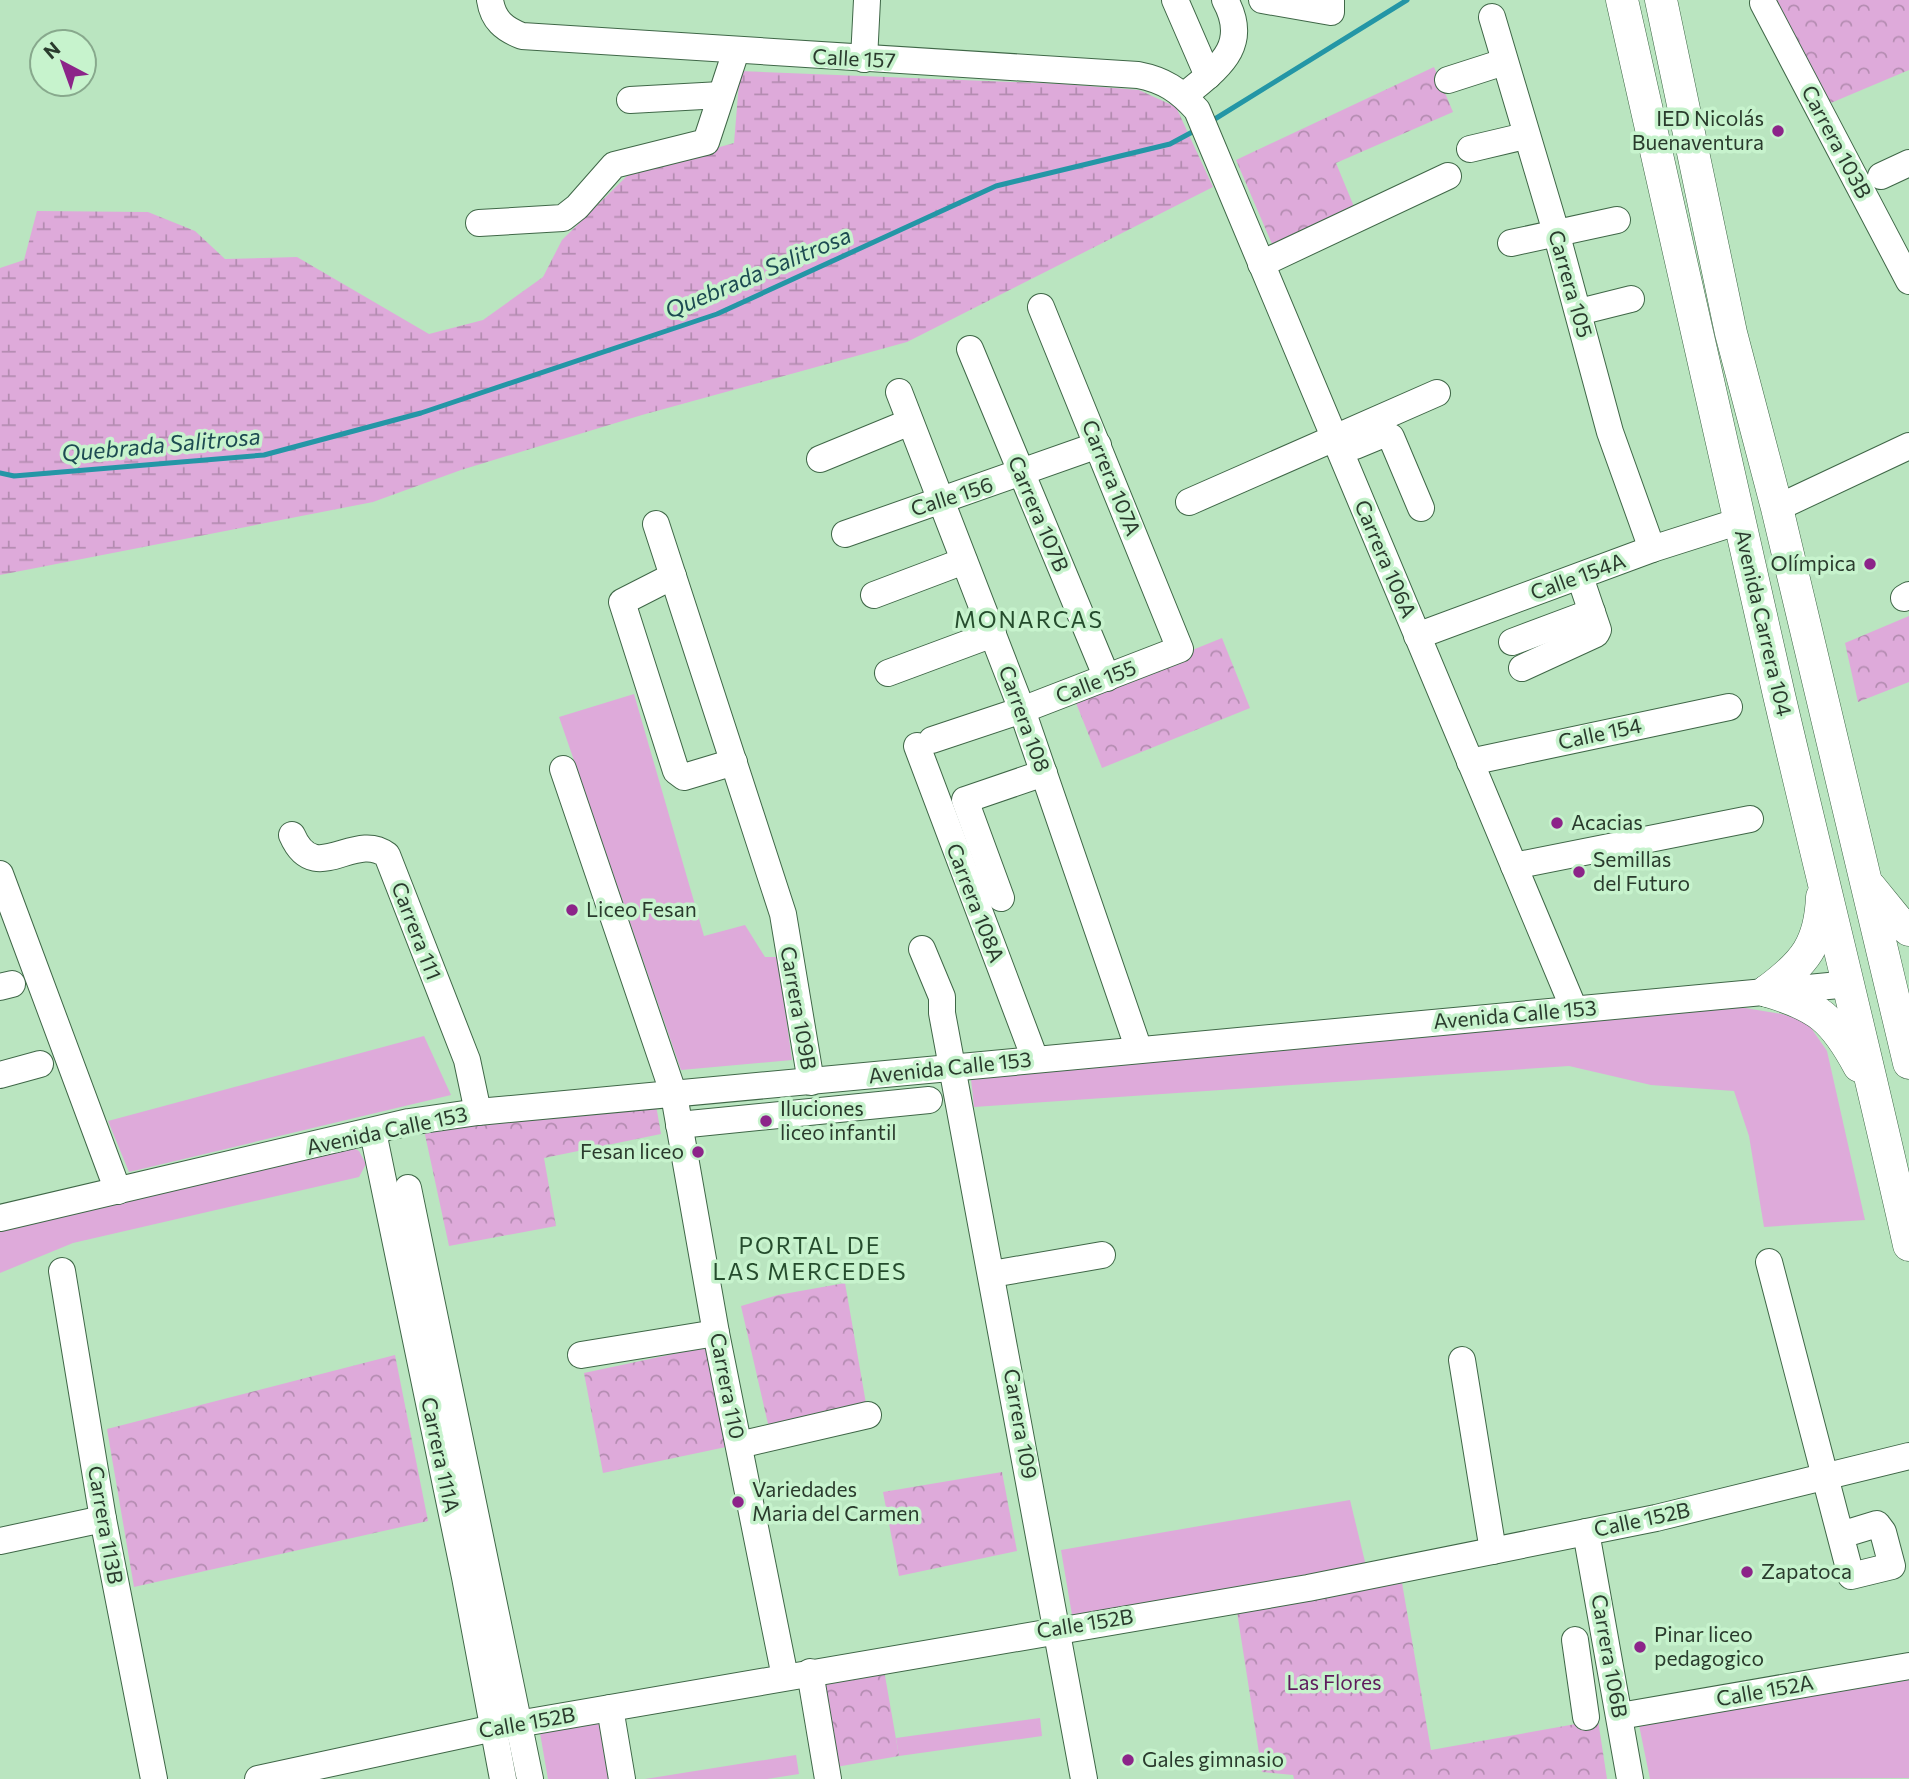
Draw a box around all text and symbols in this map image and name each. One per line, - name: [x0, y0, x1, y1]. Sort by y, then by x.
- north arrow: [28, 28, 98, 98]
- text: N: [39, 36, 64, 63]
- street label: Calle 157: [812, 43, 896, 72]
- street label: Carrera 103B: [1797, 81, 1878, 202]
- place label: IED Nicolás Buenaventura: [1632, 105, 1764, 154]
- marker: IED Nicolás Buenaventura: [1770, 123, 1786, 139]
- water label: Quebrada Salitrosa: [660, 220, 855, 324]
- street label: Carrera 105: [1544, 227, 1599, 340]
- street label: Carrera 107A: [1078, 416, 1147, 539]
- water label: Quebrada Salitrosa: [60, 421, 262, 467]
- street label: Carrera 107B: [1004, 452, 1075, 575]
- street label: Calle 156: [907, 471, 996, 521]
- street label: Carrera 106A: [1350, 496, 1422, 621]
- street label: Avenida Carrera 104: [1731, 527, 1798, 719]
- street label: Calle 154A: [1527, 547, 1628, 604]
- place label: Olímpica: [1771, 550, 1856, 575]
- marker: Olímpica: [1862, 556, 1878, 572]
- district label: MONARCAS: [954, 605, 1104, 633]
- street label: Calle 155: [1052, 654, 1139, 707]
- street label: Carrera 108: [995, 662, 1056, 775]
- street label: Calle 154: [1556, 711, 1644, 754]
- place label: Acacias: [1571, 809, 1643, 834]
- marker: Acacias: [1549, 815, 1565, 831]
- street label: Carrera 108A: [942, 839, 1011, 966]
- place label: Semillas del Futuro: [1593, 846, 1690, 895]
- marker: Semillas del Futuro: [1571, 864, 1587, 880]
- street label: Carrera 111: [387, 878, 448, 983]
- place label: Liceo Fesan: [586, 896, 697, 921]
- marker: Liceo Fesan: [564, 902, 580, 918]
- street label: Carrera 109B: [776, 944, 823, 1071]
- street label: Avenida Calle 153: [1432, 994, 1598, 1033]
- street label: Avenida Calle 153: [867, 1046, 1033, 1088]
- place label: Iluciones liceo infantil: [780, 1095, 897, 1144]
- street label: Avenida Calle 153: [304, 1100, 469, 1159]
- marker: Iluciones liceo infantil: [758, 1113, 774, 1129]
- place label: Fesan liceo: [580, 1138, 684, 1163]
- marker: Fesan liceo: [690, 1144, 706, 1160]
- district label: PORTAL DE LAS MERCEDES: [712, 1231, 908, 1285]
- street label: Carrera 110: [706, 1330, 751, 1441]
- street label: Carrera 109: [999, 1367, 1043, 1481]
- street label: Carrera 111A: [417, 1395, 466, 1515]
- street label: Carrera 113B: [84, 1464, 129, 1586]
- place label: Variedades Maria del Carmen: [752, 1476, 919, 1525]
- marker: Variedades Maria del Carmen: [730, 1494, 746, 1510]
- street label: Calle 152B: [1591, 1496, 1692, 1541]
- place label: Zapatoca: [1761, 1558, 1852, 1583]
- marker: Zapatoca: [1739, 1564, 1755, 1580]
- street label: Carrera 106B: [1587, 1592, 1634, 1719]
- street label: Calle 152B: [1035, 1603, 1135, 1642]
- place label: Pinar liceo pedagogico: [1654, 1621, 1764, 1670]
- marker: Pinar liceo pedagogico: [1632, 1639, 1648, 1655]
- park label: Las Flores: [1286, 1669, 1382, 1694]
- street label: Calle 152A: [1714, 1669, 1815, 1710]
- street label: Calle 152B: [477, 1701, 577, 1742]
- place label: Gales gimnasio: [1142, 1746, 1284, 1771]
- marker: Gales gimnasio: [1120, 1752, 1136, 1768]

